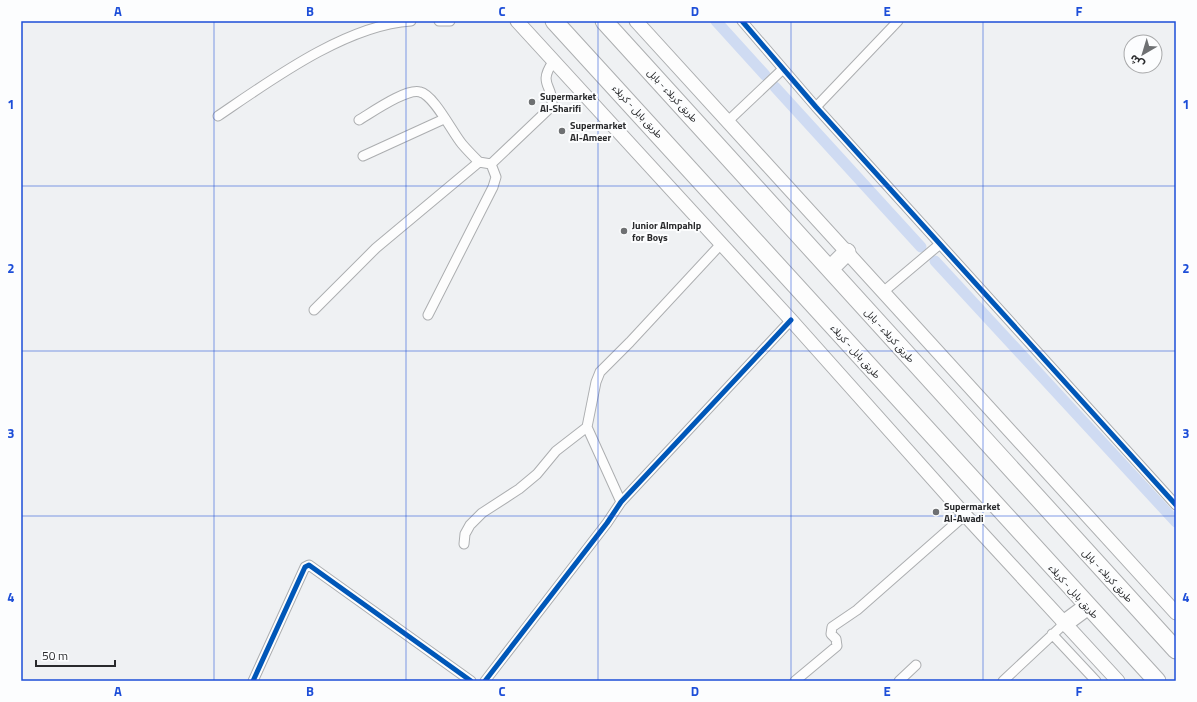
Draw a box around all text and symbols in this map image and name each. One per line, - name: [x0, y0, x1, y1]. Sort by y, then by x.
- text: A: [114, 1, 122, 21]
- text: B: [306, 1, 314, 21]
- text: C: [498, 1, 506, 21]
- text: D: [691, 1, 699, 21]
- text: E: [883, 1, 891, 21]
- text: F: [1076, 1, 1083, 21]
- north arrow: [1123, 34, 1163, 74]
- text: ش: [1126, 51, 1148, 73]
- street label: طريق كربلاء - بابل: [644, 65, 702, 126]
- street label: طريق بابل - كربلاء: [609, 81, 667, 142]
- place label: Supermarket Al-Sharifi: [540, 89, 597, 116]
- text: 1: [7, 94, 15, 114]
- text: 1: [1182, 94, 1190, 114]
- marker: Supermarket Al-Sharifi: [527, 97, 537, 107]
- place label: Supermarket Al-Ameer: [570, 118, 627, 145]
- marker: Supermarket Al-Ameer: [557, 126, 567, 136]
- place label: Junior Almpahlp for Boys: [632, 218, 702, 245]
- marker: Junior Almpahlp for Boys: [619, 226, 629, 236]
- text: 2: [7, 258, 15, 278]
- text: 2: [1182, 258, 1190, 278]
- street label: طريق كربلاء - بابل: [861, 305, 918, 366]
- street label: طريق بابل - كربلاء: [827, 321, 884, 382]
- text: 3: [7, 423, 15, 443]
- text: 3: [1182, 423, 1190, 443]
- place label: Supermarket Al-Awadi: [944, 499, 1001, 526]
- marker: Supermarket Al-Awadi: [931, 507, 941, 517]
- street label: طريق كربلاء - بابل: [1079, 545, 1137, 606]
- street label: طريق بابل - كربلاء: [1045, 561, 1102, 622]
- text: 4: [7, 587, 15, 607]
- text: 4: [1182, 587, 1190, 607]
- scale bar: [36, 642, 115, 668]
- text: 50 m: [42, 646, 68, 665]
- text: A: [114, 681, 122, 701]
- text: B: [306, 681, 314, 701]
- text: C: [498, 681, 506, 701]
- text: D: [691, 681, 699, 701]
- text: E: [883, 681, 891, 701]
- text: F: [1076, 681, 1083, 701]

